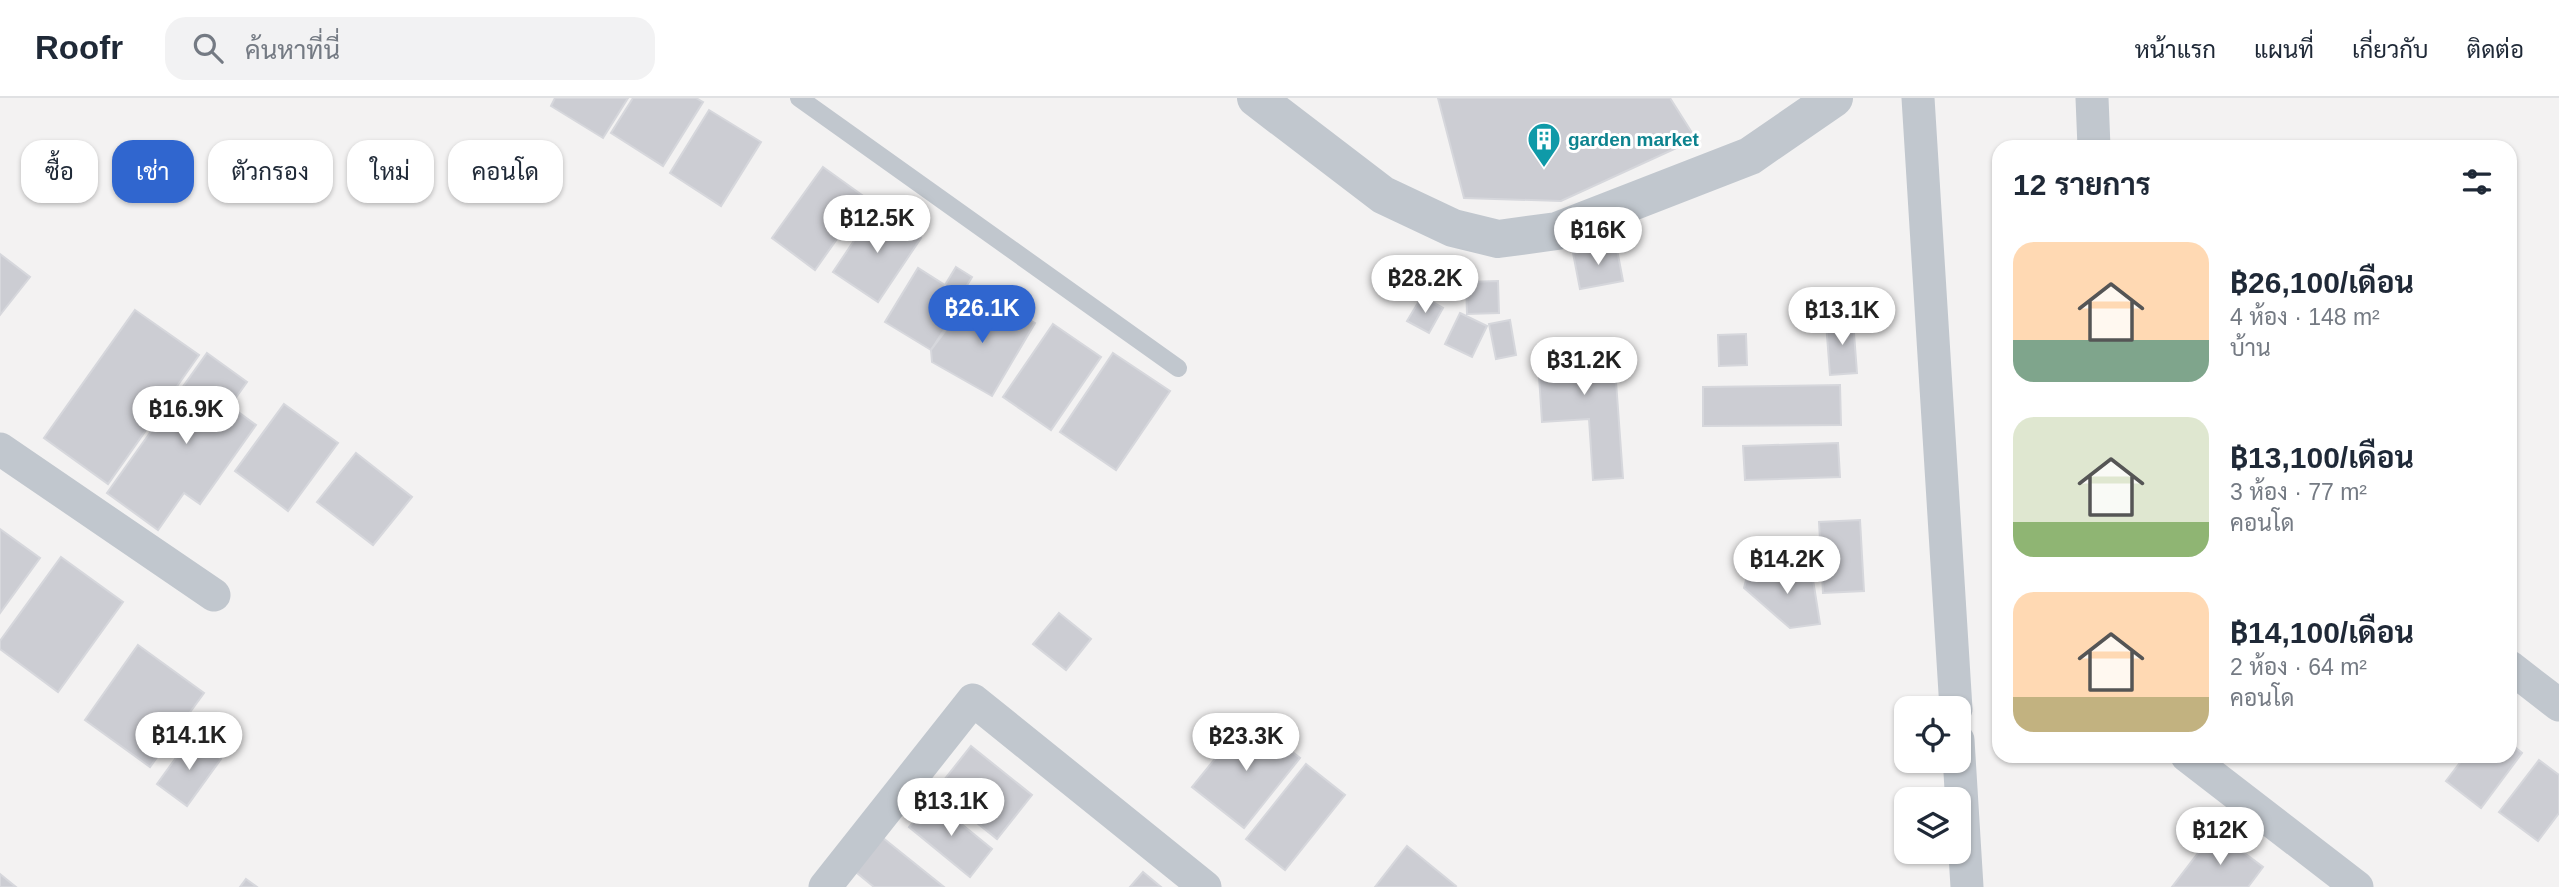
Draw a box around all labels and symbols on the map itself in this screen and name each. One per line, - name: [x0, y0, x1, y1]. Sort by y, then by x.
- building icon: garden market: [1525, 120, 1563, 169]
- place label: garden market: [1568, 129, 1700, 150]
- pin: ฿12.5K: [820, 195, 934, 255]
- pin: ฿16K: [1557, 208, 1639, 267]
- pin: ฿28.2K: [1368, 256, 1482, 315]
- pin: ฿26.1K: [925, 286, 1039, 345]
- pin: ฿13.1K: [1785, 288, 1899, 347]
- pin: ฿31.2K: [1527, 338, 1641, 397]
- pin: ฿16.9K: [129, 386, 243, 446]
- pin: ฿14.2K: [1730, 536, 1844, 596]
- pin: ฿14.1K: [132, 712, 246, 772]
- pin: ฿23.3K: [1189, 714, 1303, 773]
- pin: ฿13.1K: [894, 778, 1008, 838]
- pin: ฿12K: [2179, 808, 2261, 867]

